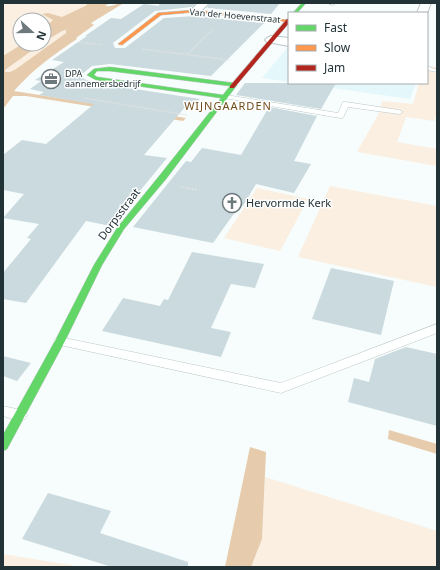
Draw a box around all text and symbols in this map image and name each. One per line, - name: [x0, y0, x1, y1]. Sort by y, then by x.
- street label: Van der Hoevenstraat: [189, 5, 282, 26]
- north arrow: [12, 12, 52, 52]
- legend: [288, 12, 428, 84]
- text: Fast: [324, 19, 348, 36]
- text: N: [33, 29, 50, 43]
- text: Slow: [324, 39, 351, 56]
- text: Jam: [323, 59, 345, 76]
- place label: DPA aannemersbedrijf: [65, 67, 141, 90]
- office icon: DPA aannemersbedrijf: [40, 68, 62, 90]
- district label: WIJNGAARDEN: [184, 98, 272, 113]
- street label: Dorpsstraat: [94, 185, 143, 243]
- church icon: Hervormde Kerk: [221, 192, 243, 214]
- place label: Hervormde Kerk: [246, 195, 331, 210]

